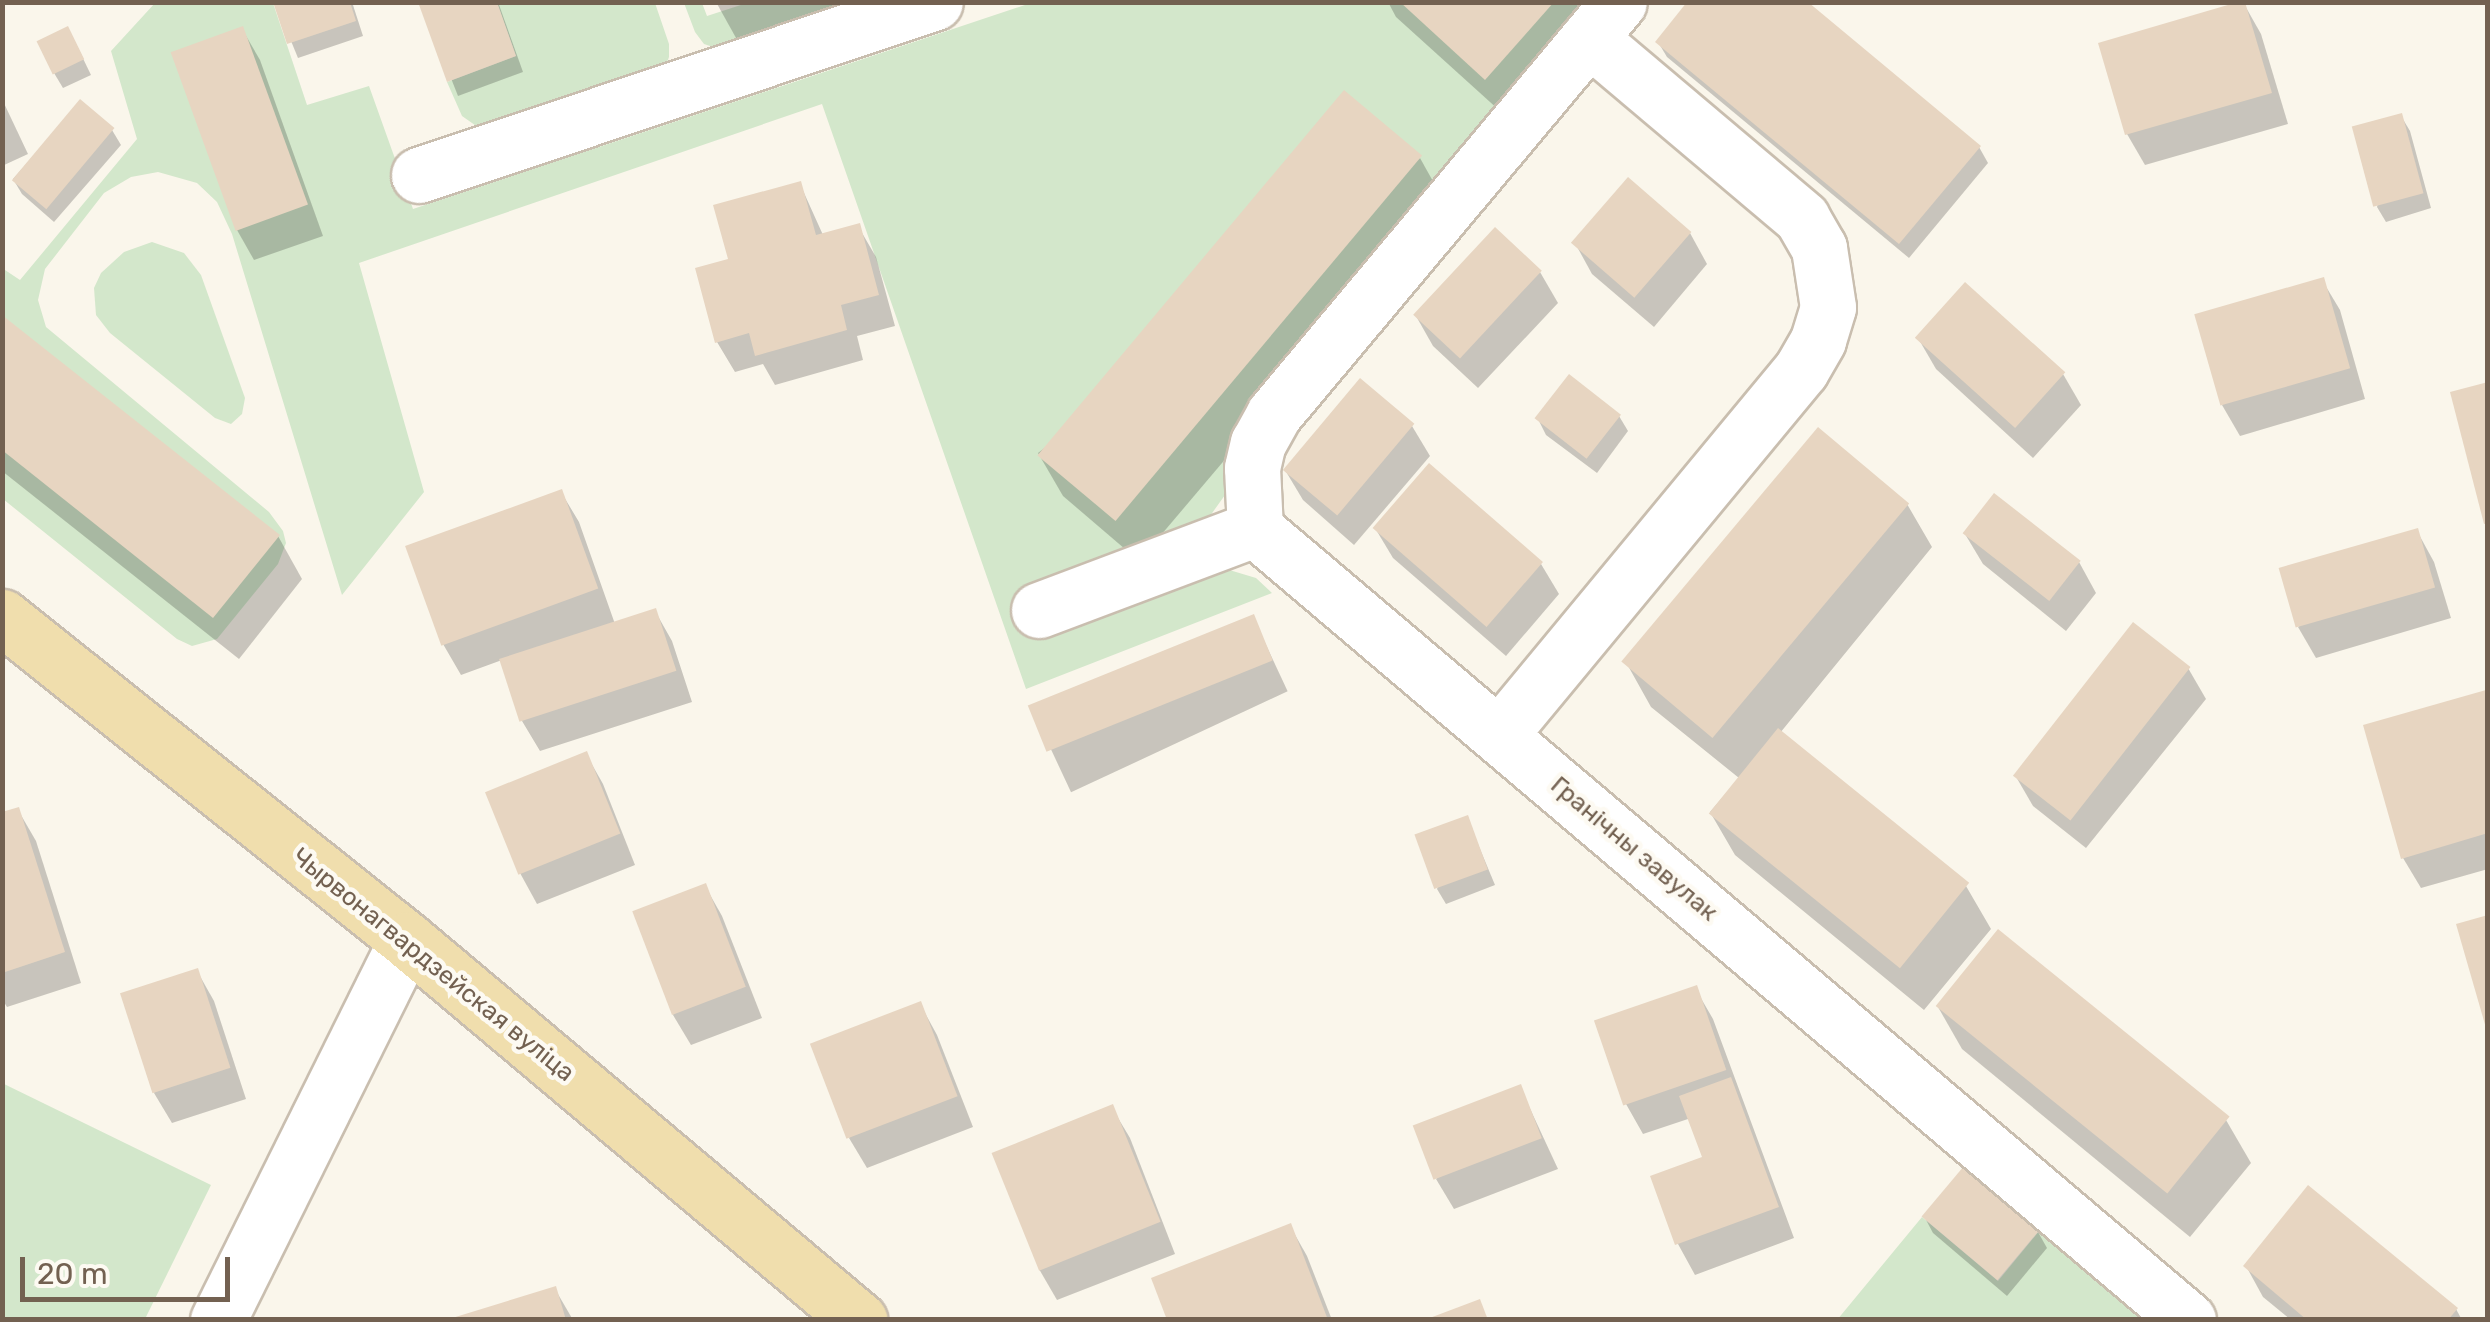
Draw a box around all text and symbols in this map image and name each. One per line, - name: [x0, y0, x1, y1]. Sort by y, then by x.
- street label: Гранічны завулак: [1544, 770, 1724, 928]
- street label: Чырвонагвардзейская вуліца: [286, 842, 580, 1088]
- scale bar: [25, 1237, 235, 1299]
- text: 20 m: [37, 1256, 108, 1292]

